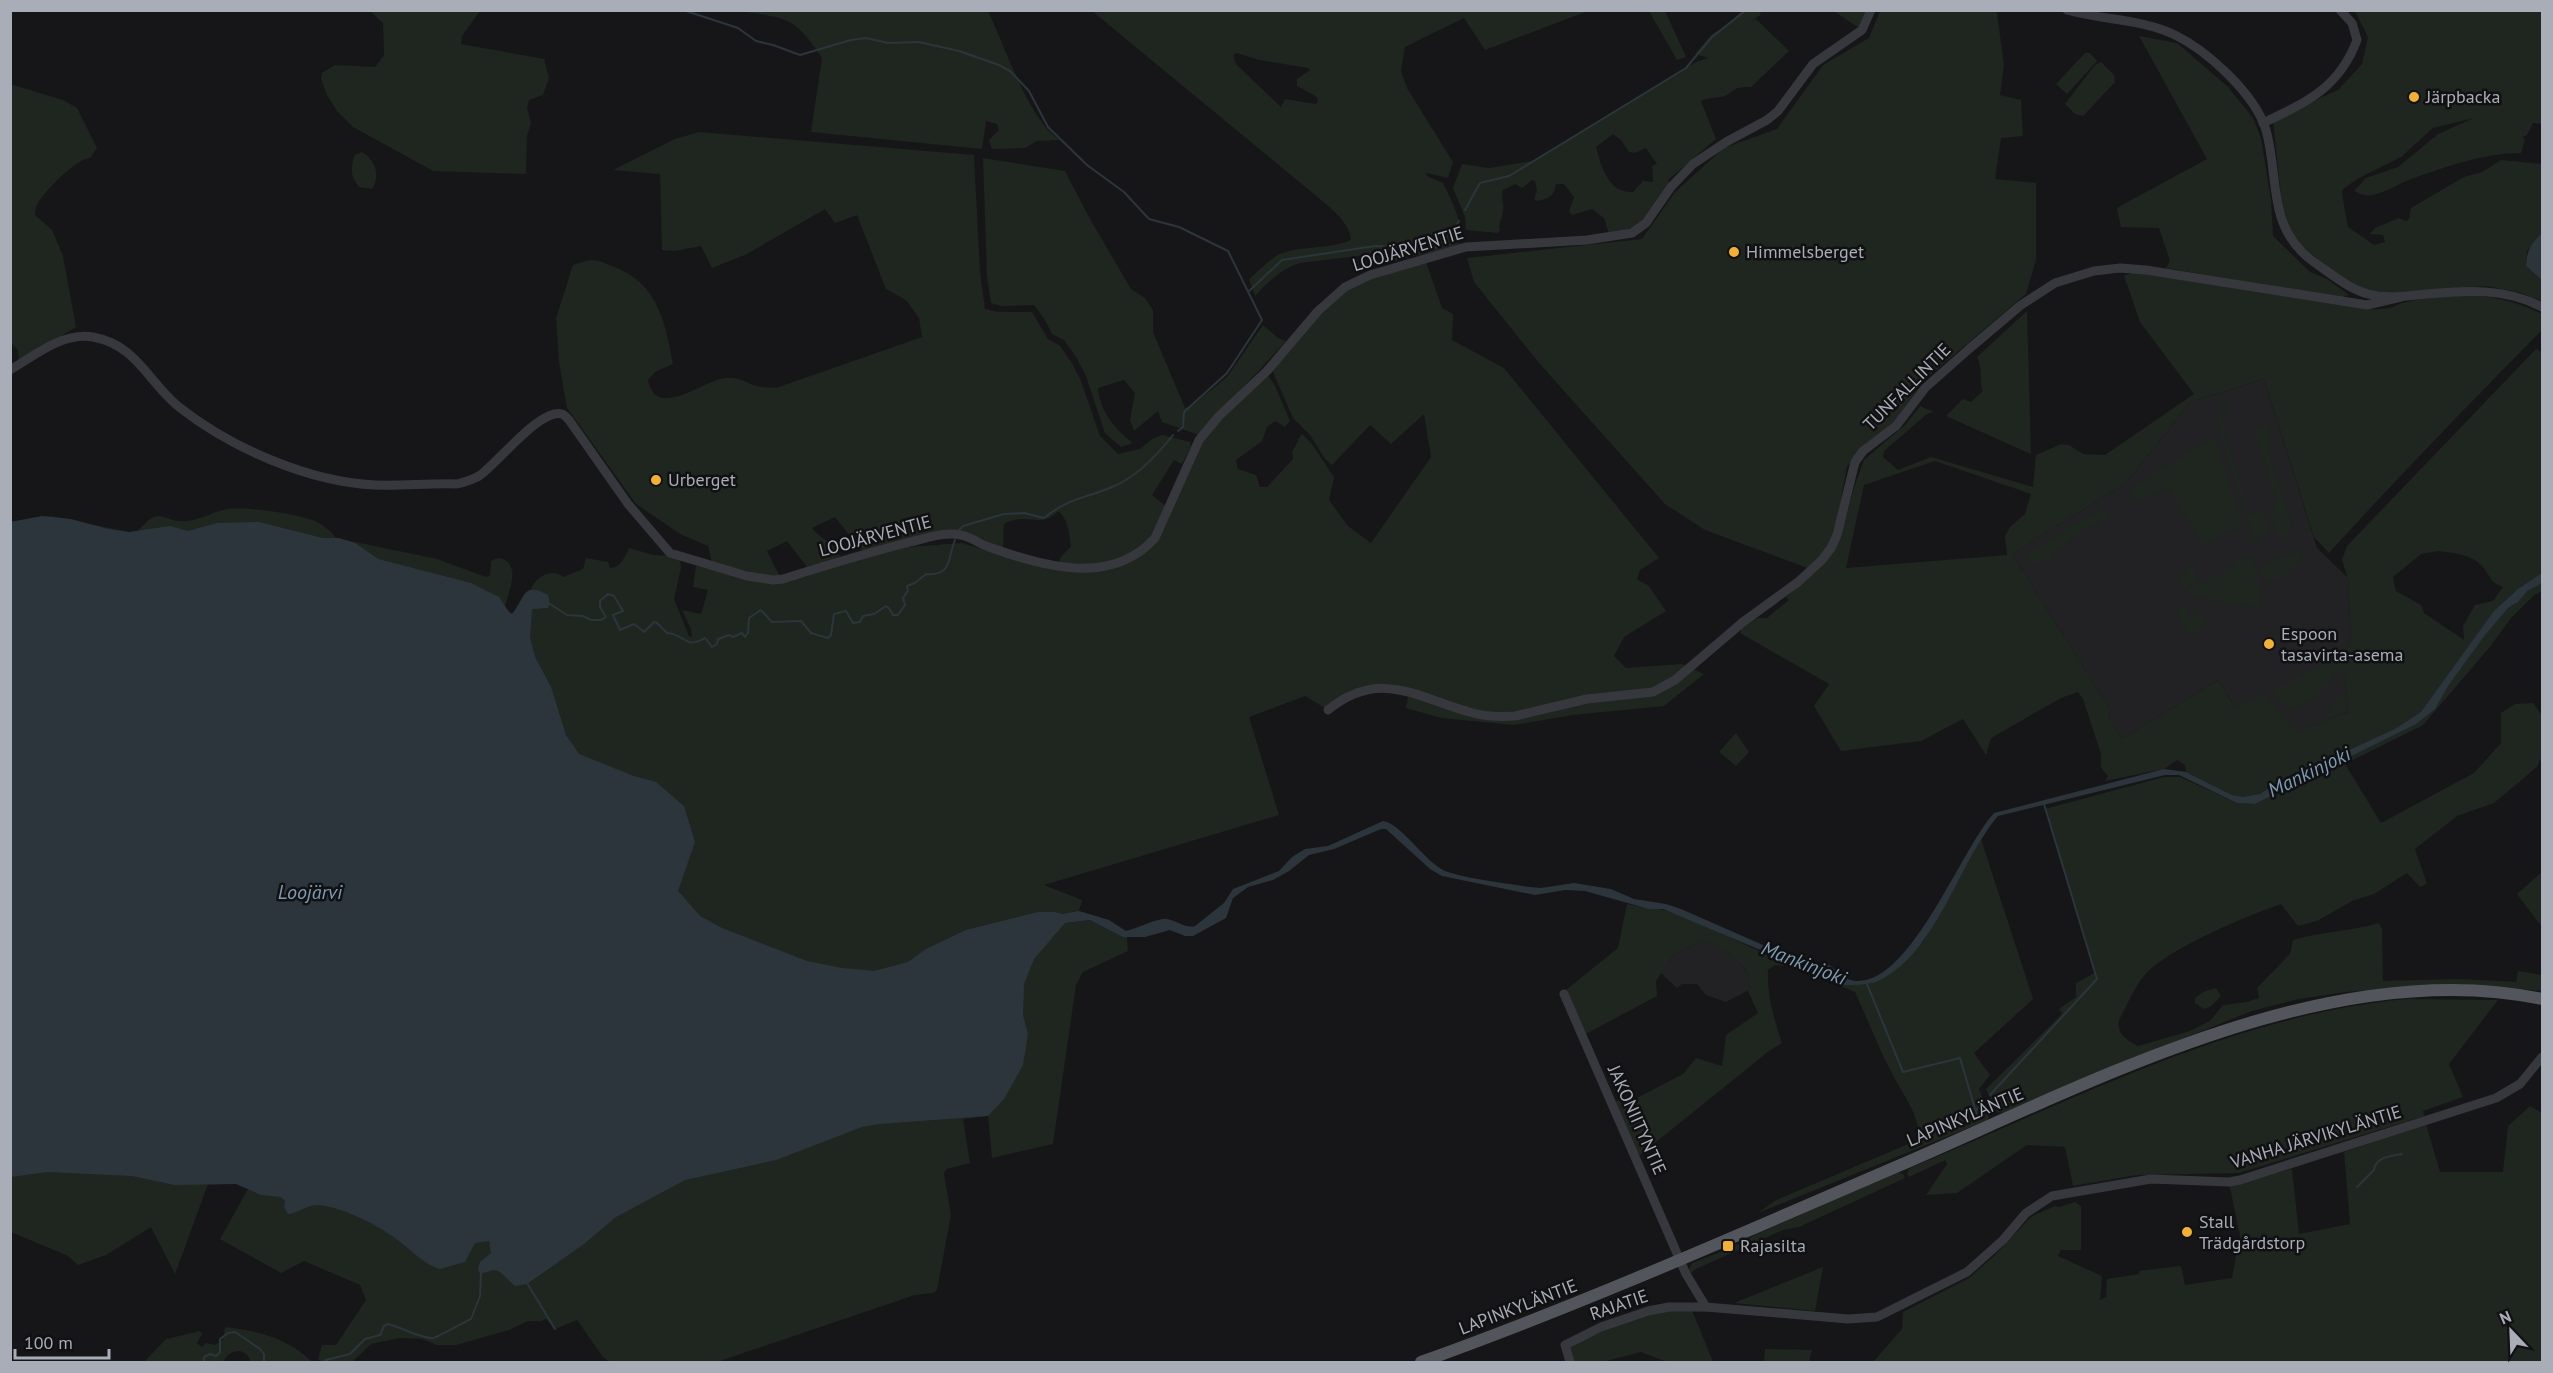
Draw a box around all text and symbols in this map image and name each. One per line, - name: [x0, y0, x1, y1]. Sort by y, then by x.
- place label: Järpbacka: [2425, 85, 2500, 108]
- marker: Järpbacka: [2407, 90, 2421, 104]
- street label: LOOJÄRVENTIE: [1349, 221, 1466, 276]
- place label: Himmelsberget: [1746, 240, 1864, 263]
- marker: Himmelsberget: [1727, 245, 1741, 259]
- street label: TUNFALLINTIE: [1858, 338, 1955, 435]
- place label: Urberget: [668, 468, 736, 491]
- marker: Urberget: [649, 473, 663, 487]
- street label: LOOJÄRVENTIE: [816, 509, 933, 562]
- place label: Espoon tasavirta-asema: [2281, 622, 2403, 666]
- marker: Espoon tasavirta-asema: [2262, 637, 2276, 651]
- water label: Mankinjoki: [2263, 740, 2355, 803]
- water label: Loojärvi: [278, 879, 343, 905]
- water label: Mankinjoki: [1758, 935, 1851, 991]
- street label: JAKONIITYNTIE: [1603, 1060, 1672, 1178]
- street label: LAPINKYLÄNTIE: [1903, 1082, 2027, 1152]
- street label: VANHA JÄRVIKYLÄNTIE: [2227, 1100, 2404, 1174]
- place label: Stall Trädgårdstorp: [2199, 1210, 2305, 1254]
- marker: Stall Trädgårdstorp: [2180, 1225, 2194, 1239]
- place label: Rajasilta: [1740, 1234, 1806, 1257]
- marker: Rajasilta: [1721, 1239, 1735, 1253]
- street label: LAPINKYLÄNTIE: [1455, 1273, 1580, 1340]
- street label: RAJATIE: [1587, 1284, 1651, 1325]
- north arrow: [2481, 1301, 2541, 1361]
- text: N: [2496, 1306, 2514, 1328]
- scale bar: [15, 1322, 110, 1360]
- text: 100 m: [24, 1331, 73, 1354]

